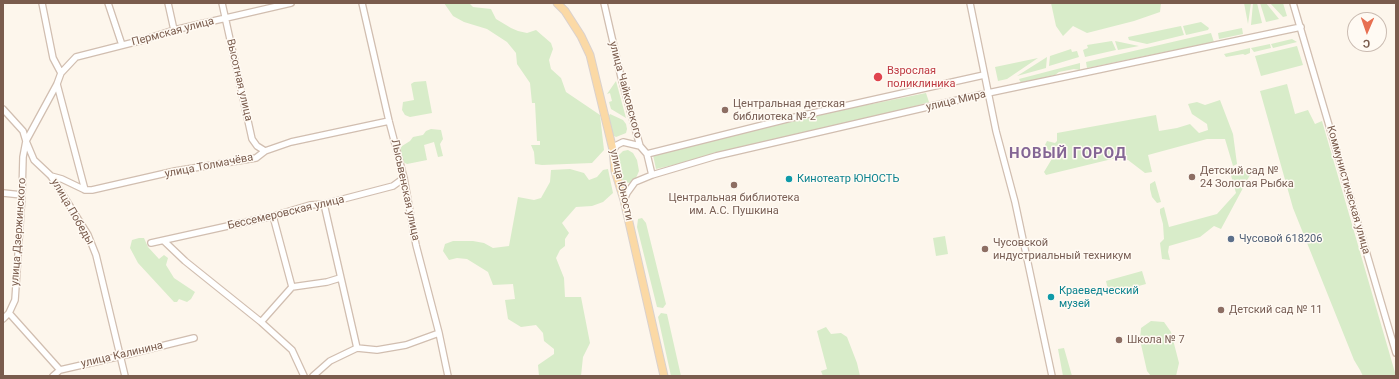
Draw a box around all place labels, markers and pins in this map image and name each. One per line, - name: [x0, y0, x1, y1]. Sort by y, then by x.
- place label: Взрослая поликлиника: [887, 64, 956, 90]
- marker: Взрослая поликлиника: [872, 71, 884, 83]
- place label: Центральная детская библиотека № 2: [733, 97, 845, 123]
- marker: Центральная детская библиотека № 2: [720, 105, 730, 115]
- place label: Детский сад № 24 Золотая Рыбка: [1200, 164, 1294, 190]
- place label: Кинотеатр ЮНОСТЬ: [797, 172, 899, 186]
- marker: Детский сад № 24 Золотая Рыбка: [1187, 172, 1197, 182]
- marker: Кинотеатр ЮНОСТЬ: [784, 174, 794, 184]
- marker: Центральная библиотека им. А.С. Пушкина: [729, 180, 739, 190]
- place label: Центральная библиотека им. А.С. Пушкина: [668, 191, 800, 217]
- place label: Чусовой 618206: [1239, 232, 1322, 246]
- marker: Чусовой 618206: [1226, 234, 1236, 244]
- place label: Чусовской индустриальный техникум: [993, 236, 1131, 262]
- marker: Чусовской индустриальный техникум: [980, 244, 990, 254]
- place label: Краеведческий музей: [1059, 284, 1139, 310]
- marker: Краеведческий музей: [1046, 292, 1056, 302]
- place label: Детский сад № 11: [1229, 303, 1323, 317]
- marker: Детский сад № 11: [1216, 305, 1226, 315]
- place label: Школа № 7: [1127, 333, 1185, 347]
- marker: Школа № 7: [1114, 335, 1124, 345]

